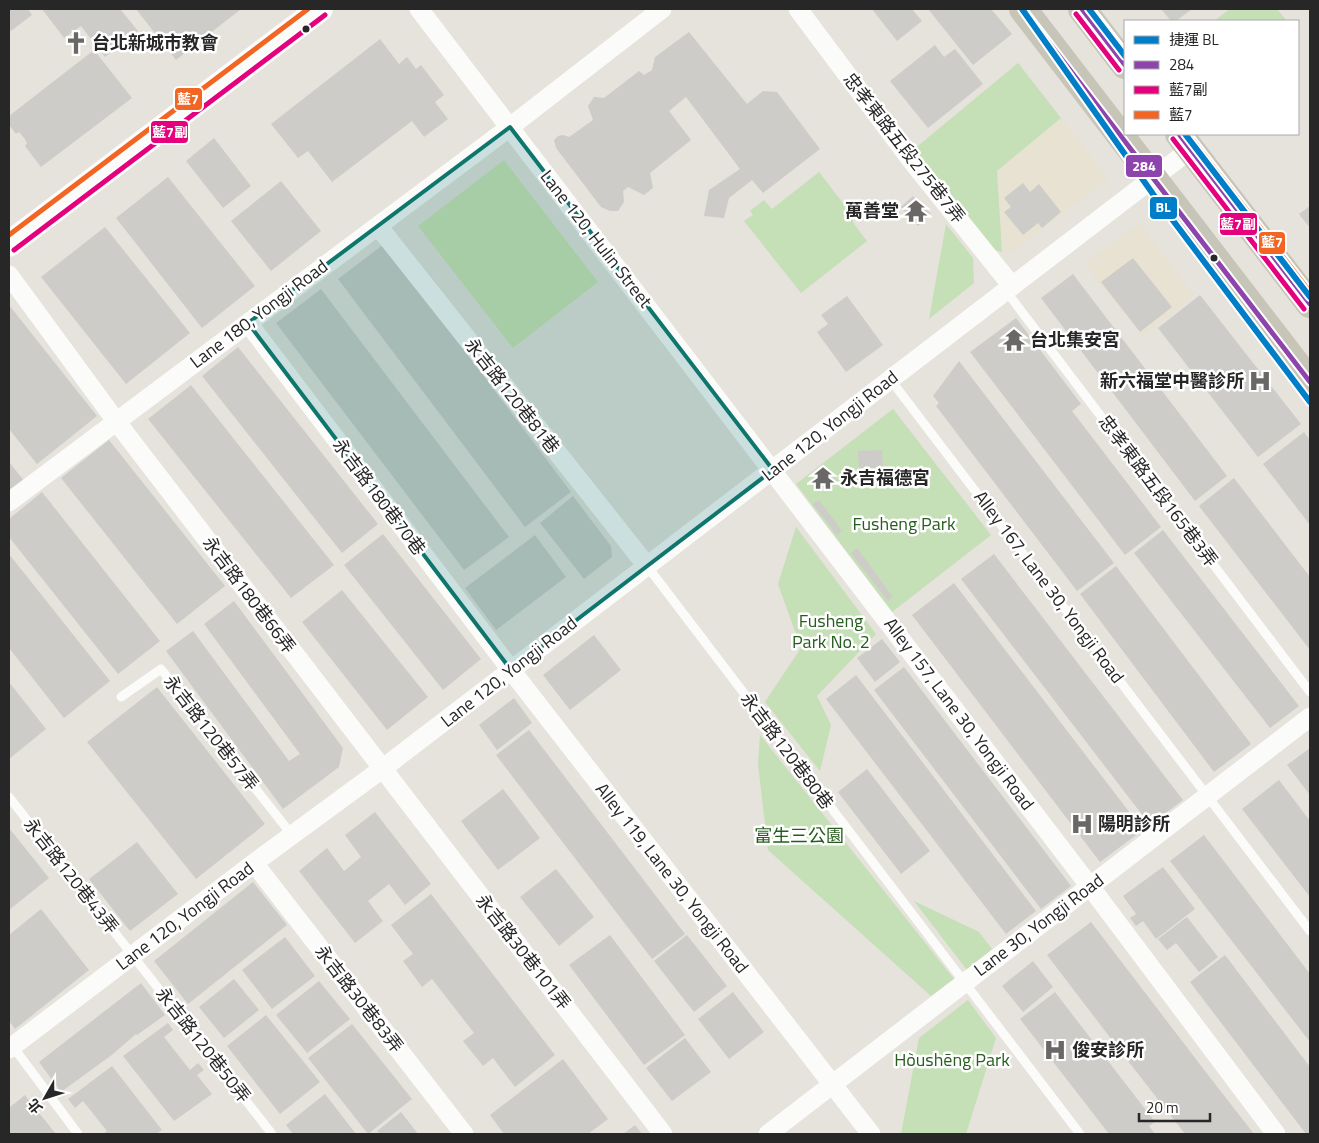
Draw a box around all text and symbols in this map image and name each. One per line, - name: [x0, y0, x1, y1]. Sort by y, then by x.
- legend: [1124, 20, 1299, 135]
- unlabelled marker: [301, 24, 311, 34]
- text: 捷運 BL: [1169, 28, 1219, 51]
- place label: 台北新城市教會: [92, 29, 219, 56]
- church icon: 台北新城市教會: [63, 30, 89, 56]
- text: 284: [1169, 53, 1194, 76]
- street label: 忠孝東路五段275巷7弄: [837, 67, 972, 229]
- text: 藍7副: [1169, 78, 1207, 101]
- line badge: 藍7: [174, 87, 203, 111]
- text: 藍7: [177, 88, 199, 109]
- text: 藍7: [1169, 103, 1192, 126]
- line badge: 藍7副: [150, 120, 189, 144]
- text: 藍7副: [152, 121, 188, 142]
- line badge: 284: [1125, 154, 1163, 178]
- text: 284: [1132, 155, 1156, 176]
- street label: Lane 120, Hulin Street: [534, 164, 659, 314]
- line badge: BL: [1149, 196, 1178, 220]
- text: BL: [1155, 196, 1171, 217]
- place label: 萬善堂: [845, 197, 899, 224]
- temple icon: 萬善堂: [903, 198, 929, 224]
- line badge: 藍7副: [1219, 212, 1258, 236]
- text: 藍7副: [1220, 213, 1256, 234]
- line badge: 藍7: [1258, 231, 1286, 255]
- text: 藍7: [1261, 231, 1283, 252]
- street label: Lane 180, Yongji Road: [184, 253, 333, 375]
- unlabelled marker: [1209, 253, 1219, 263]
- place label: 台北集安宮: [1030, 326, 1120, 353]
- temple icon: 台北集安宮: [1001, 327, 1027, 353]
- street label: 永吉路120巷81巷: [459, 332, 566, 459]
- street label: Lane 120, Yongji Road: [756, 364, 904, 488]
- place label: 新六福堂中醫診所: [1100, 367, 1244, 394]
- hospital icon: 新六福堂中醫診所: [1247, 368, 1273, 394]
- street label: 忠孝東路五段165巷3弄: [1092, 409, 1225, 572]
- street label: 永吉路180巷70巷: [326, 433, 432, 561]
- place label: 永吉福德宮: [840, 464, 930, 491]
- temple icon: 永吉福德宮: [810, 465, 836, 491]
- street label: Alley 167, Lane 30, Yongji Road: [968, 485, 1131, 689]
- park label: Fusheng Park: [852, 510, 956, 537]
- street label: 永吉路180巷66弄: [196, 531, 302, 659]
- park label: Fusheng Park No. 2: [792, 607, 870, 655]
- street label: Lane 120, Yongji Road: [435, 610, 583, 734]
- street label: Alley 157, Lane 30, Yongji Road: [878, 612, 1041, 816]
- street label: 永吉路120巷57弄: [158, 669, 265, 796]
- street label: 永吉路120巷80巷: [734, 687, 840, 815]
- street label: Alley 119, Lane 30, Yongji Road: [589, 777, 755, 979]
- place label: 陽明診所: [1098, 810, 1170, 837]
- hospital icon: 陽明診所: [1069, 811, 1095, 837]
- street label: 永吉路120巷43弄: [18, 812, 125, 939]
- park label: 富生三公園: [754, 822, 844, 849]
- street label: Lane 120, Yongji Road: [110, 855, 259, 977]
- street label: Lane 30, Yongji Road: [968, 867, 1109, 982]
- street label: 永吉路30巷101弄: [470, 888, 577, 1015]
- street label: 永吉路30巷83弄: [309, 939, 410, 1058]
- street label: 永吉路120巷50弄: [150, 981, 257, 1108]
- place label: 俊安診所: [1072, 1036, 1144, 1063]
- hospital icon: 俊安診所: [1042, 1037, 1068, 1063]
- park label: Hòushēng Park: [894, 1046, 1010, 1073]
- north arrow: [20, 1073, 70, 1123]
- scale bar: [1139, 1090, 1210, 1122]
- text: 北: [22, 1094, 47, 1119]
- text: 20 m: [1146, 1096, 1179, 1119]

